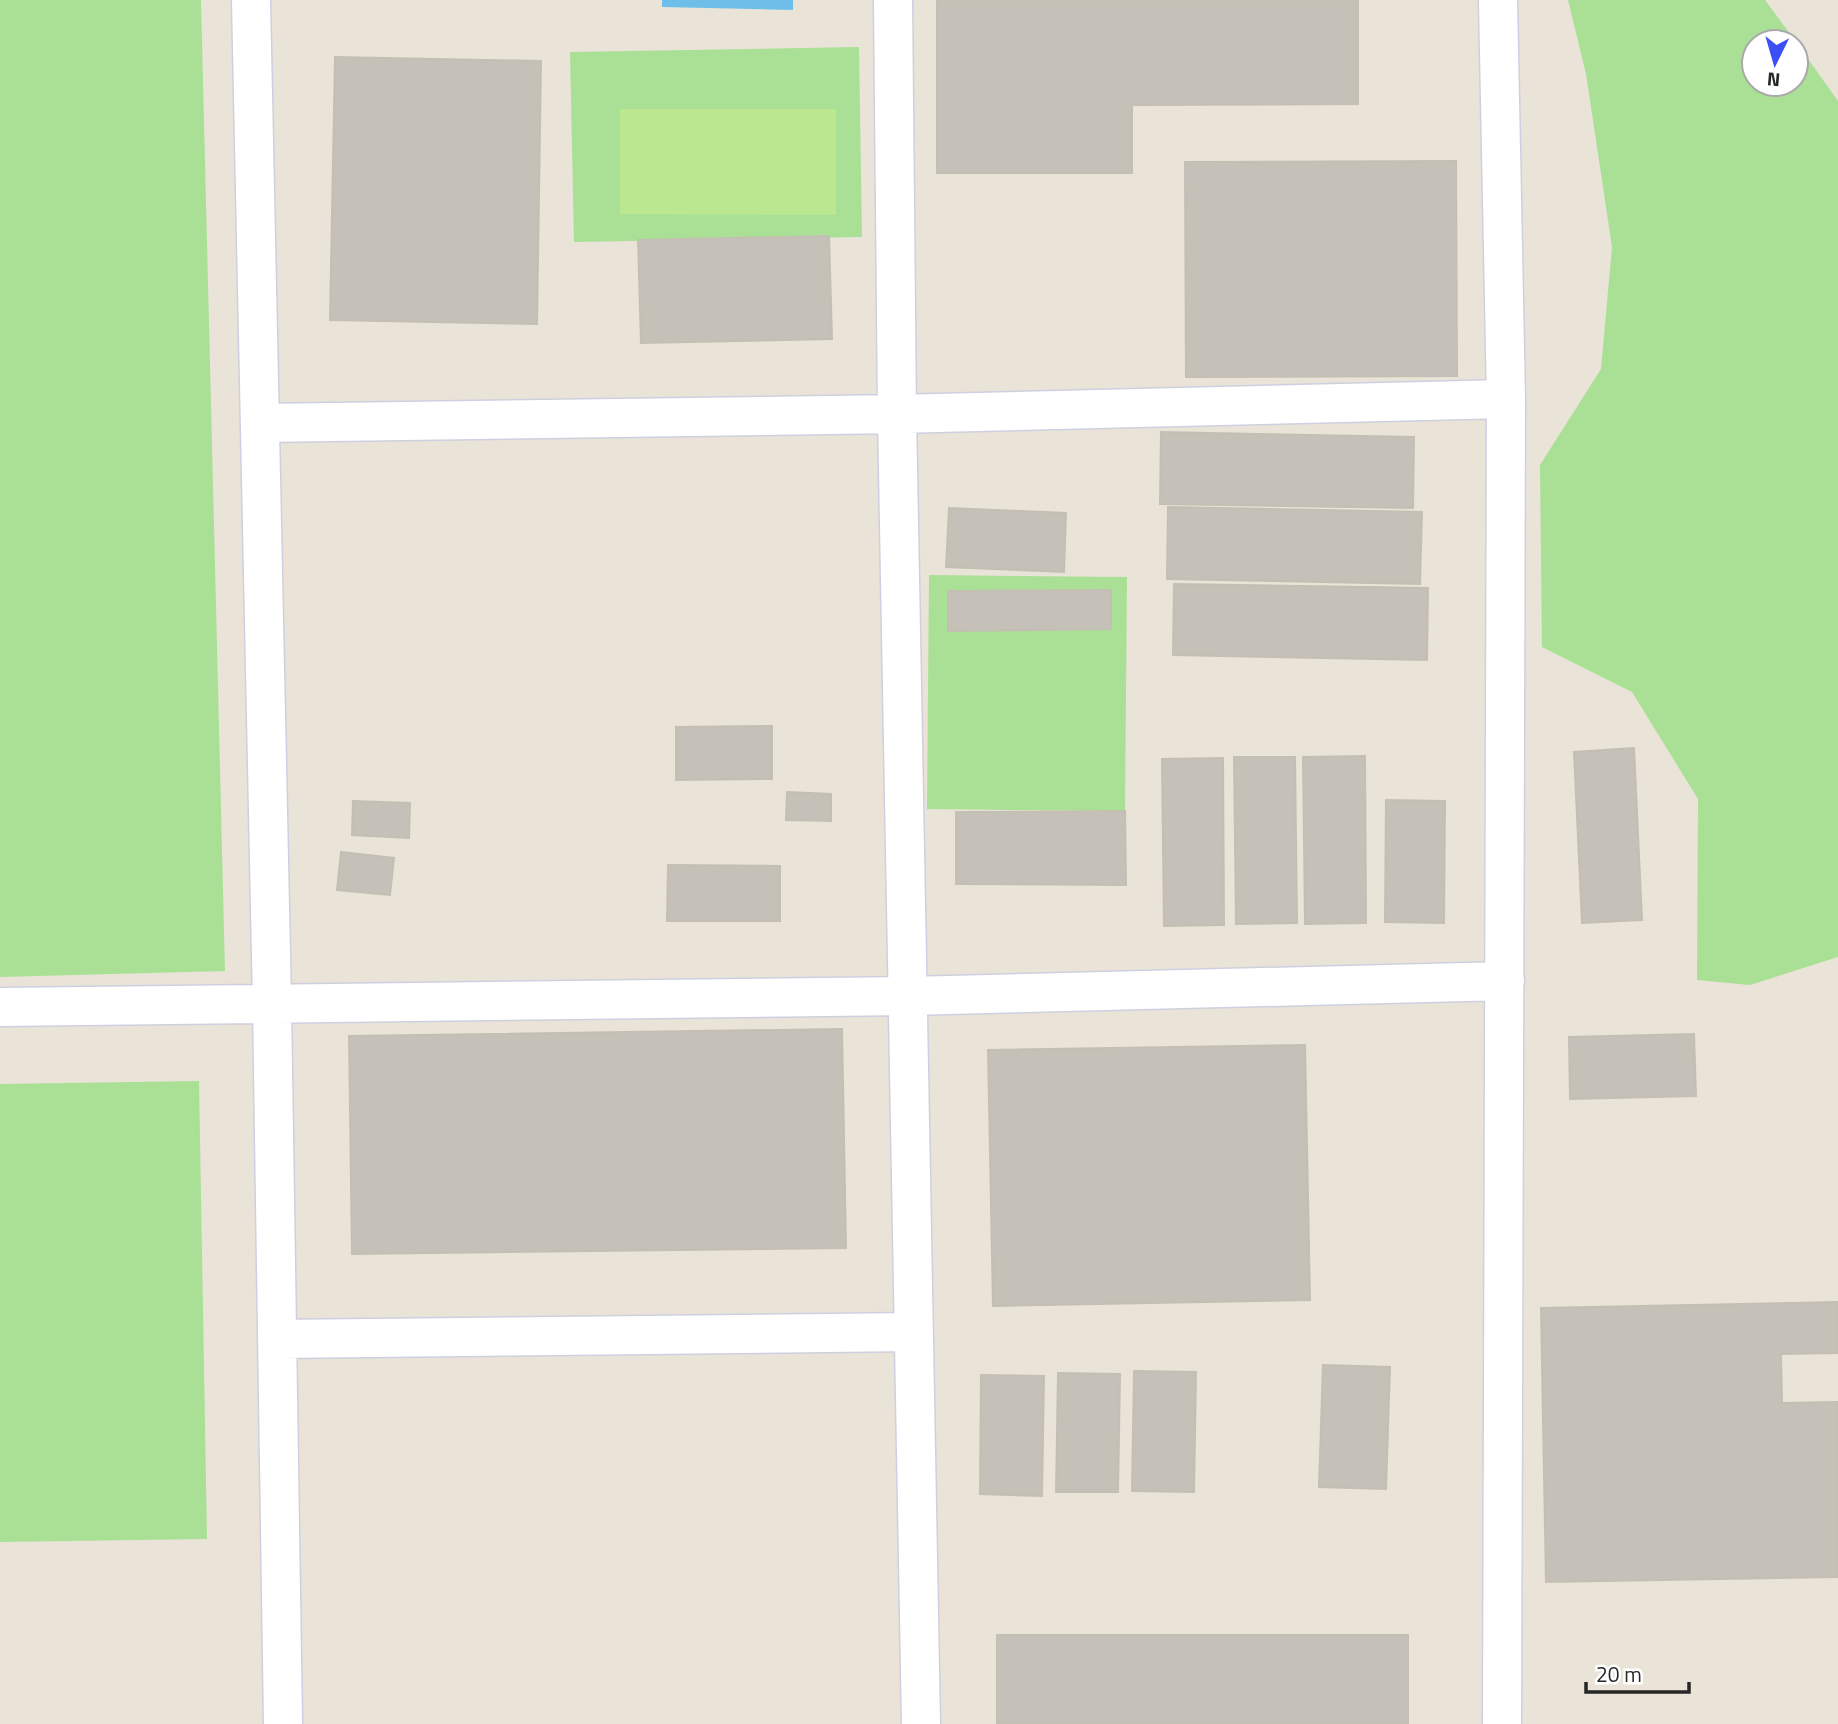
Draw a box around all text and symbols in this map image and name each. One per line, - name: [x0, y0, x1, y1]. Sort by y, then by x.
- north arrow: [1740, 28, 1810, 98]
- text: N: [1766, 65, 1781, 95]
- scale bar: [1586, 1650, 1689, 1694]
- text: 20 m: [1596, 1658, 1642, 1690]

